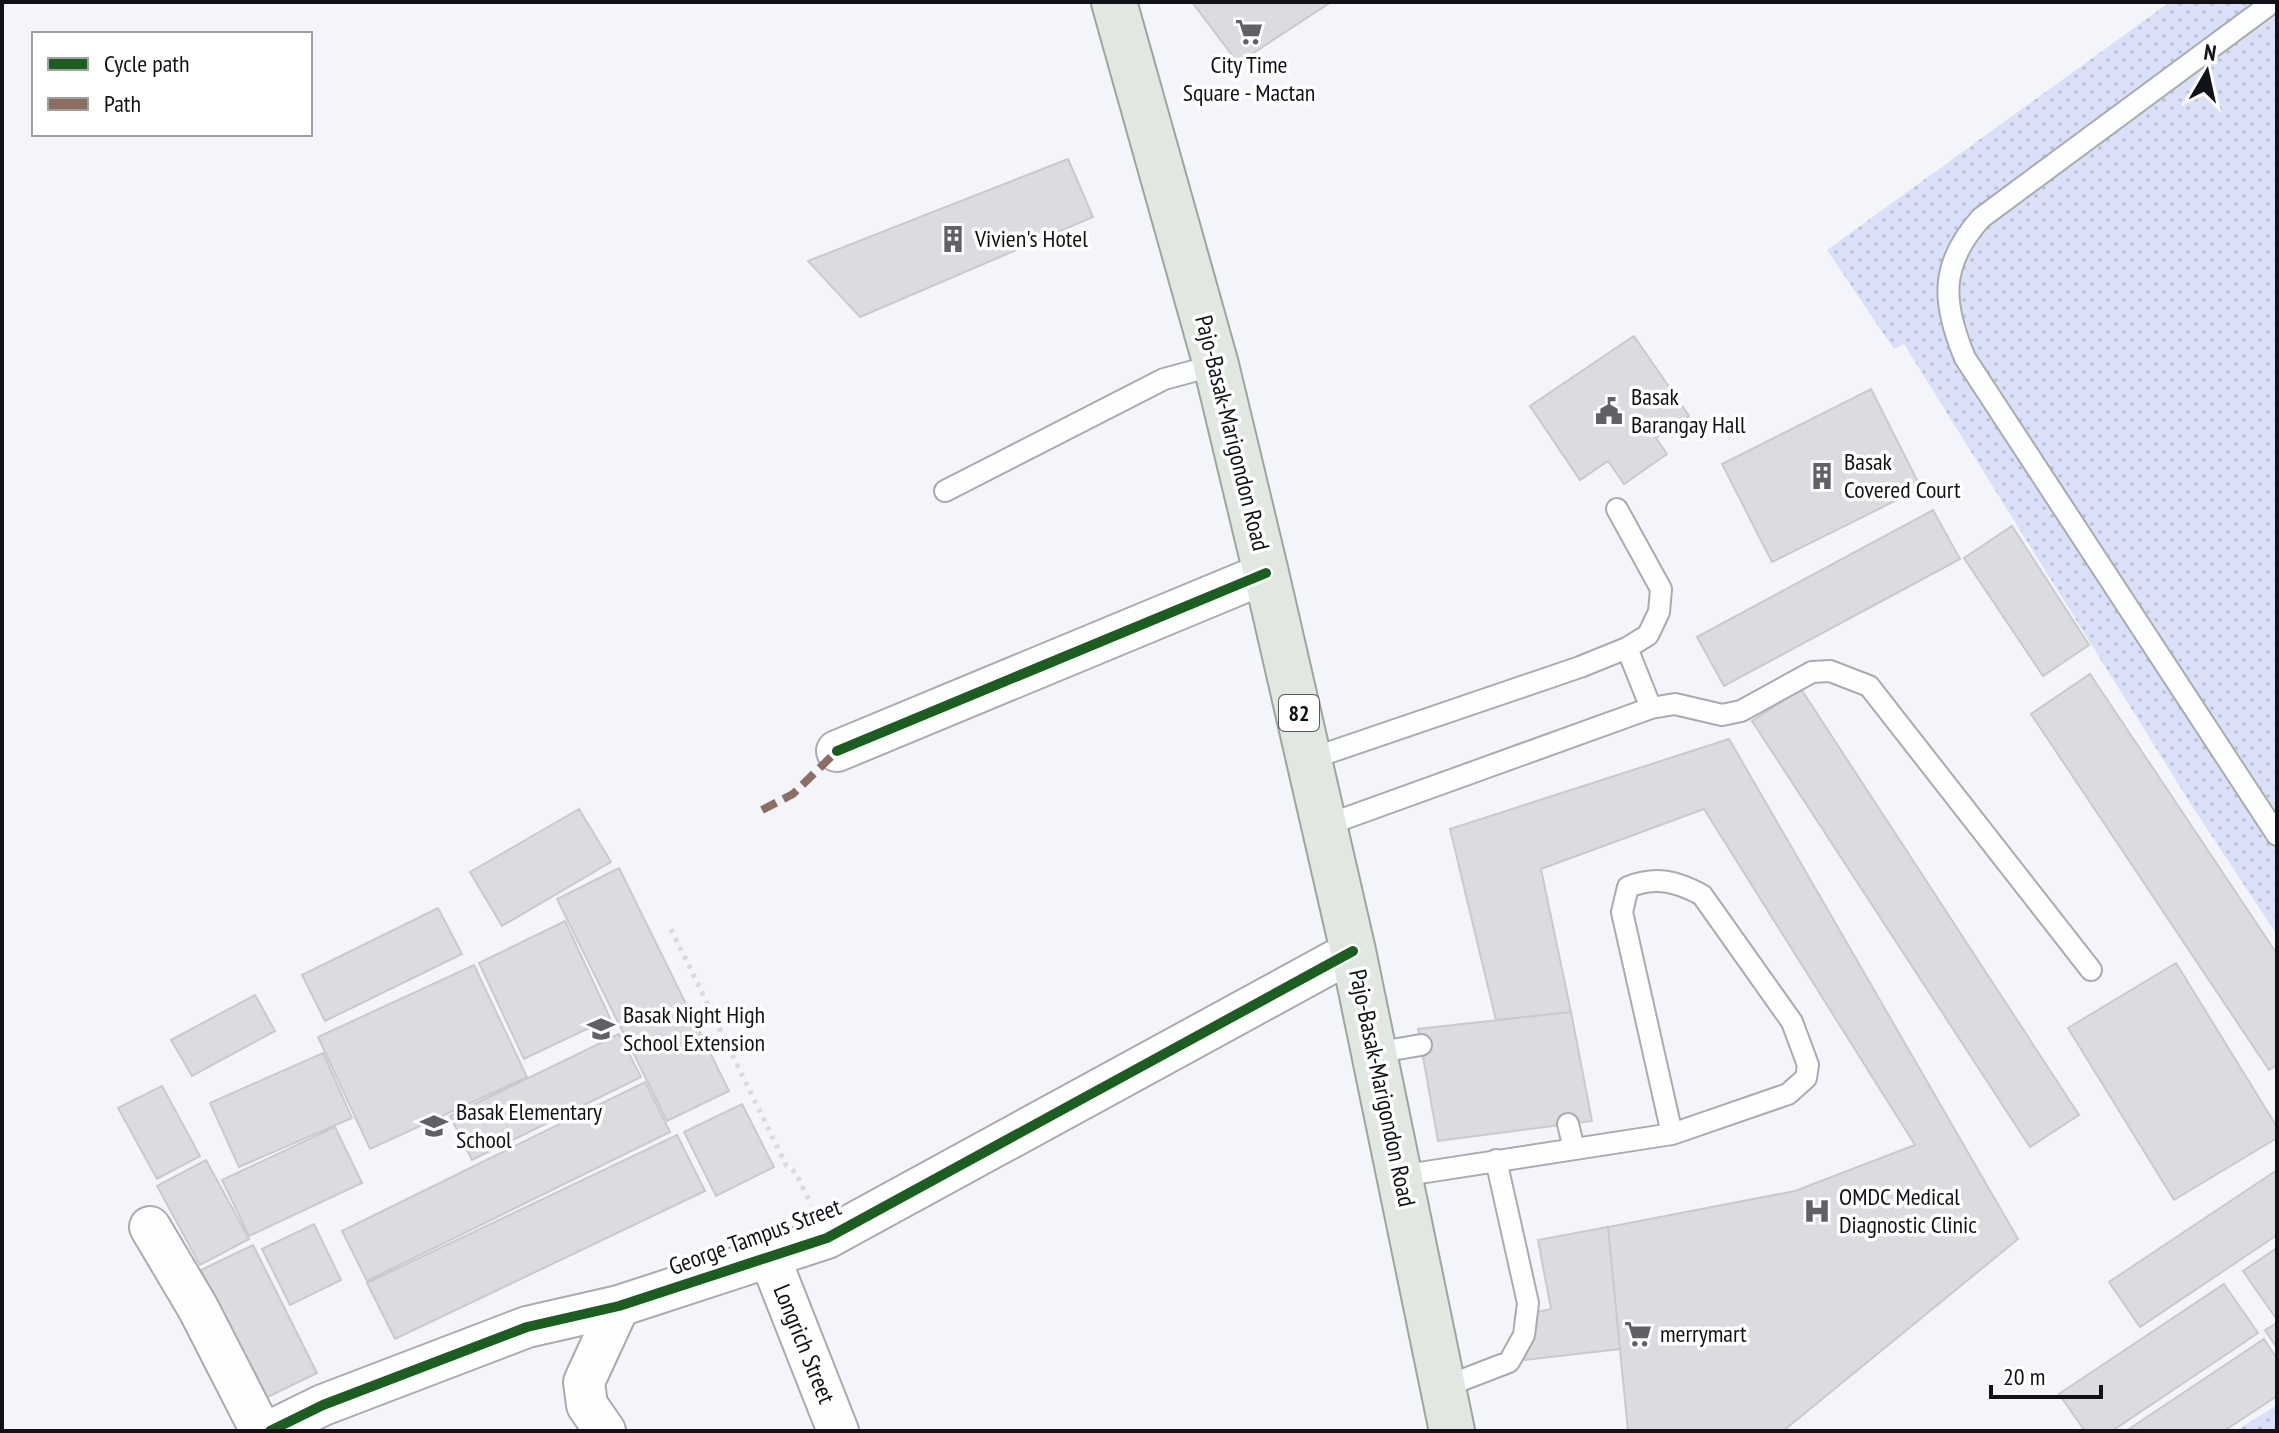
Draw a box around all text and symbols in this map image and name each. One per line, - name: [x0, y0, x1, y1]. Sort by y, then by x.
- supermarket icon: City Time Square - Mactan: [1234, 17, 1264, 47]
- legend: [32, 32, 312, 136]
- north arrow: [2167, 32, 2247, 112]
- text: N: [2202, 37, 2218, 67]
- text: Cycle path: [104, 48, 190, 79]
- place label: City Time Square - Mactan: [1183, 49, 1315, 108]
- text: Path: [104, 88, 141, 119]
- place label: Vivien's Hotel: [974, 223, 1088, 254]
- building icon: Vivien's Hotel: [938, 224, 968, 254]
- street label: Pajo-Basak-Marigondon Road: [1188, 312, 1277, 554]
- place label: Basak Barangay Hall: [1631, 381, 1746, 440]
- public building icon: Basak Barangay Hall: [1594, 396, 1624, 426]
- place label: Basak Covered Court: [1844, 446, 1961, 505]
- building icon: Basak Covered Court: [1807, 461, 1837, 491]
- road number: 82: [1279, 695, 1319, 731]
- street label: Pajo-Basak-Marigondon Road: [1342, 967, 1423, 1209]
- place label: Basak Night High School Extension: [623, 999, 765, 1058]
- school or university icon: Basak Night High School Extension: [586, 1014, 616, 1044]
- place label: Basak Elementary School: [456, 1096, 602, 1155]
- school or university icon: Basak Elementary School: [419, 1111, 449, 1141]
- place label: OMDC Medical Diagnostic Clinic: [1839, 1181, 1977, 1240]
- street label: George Tampus Street: [665, 1191, 845, 1282]
- hospital icon: OMDC Medical Diagnostic Clinic: [1802, 1196, 1832, 1226]
- street label: Longrich Street: [767, 1280, 843, 1408]
- place label: merrymart: [1660, 1318, 1747, 1349]
- supermarket icon: merrymart: [1623, 1319, 1653, 1349]
- scale bar: [1991, 1349, 2101, 1399]
- text: 20 m: [2003, 1361, 2045, 1392]

